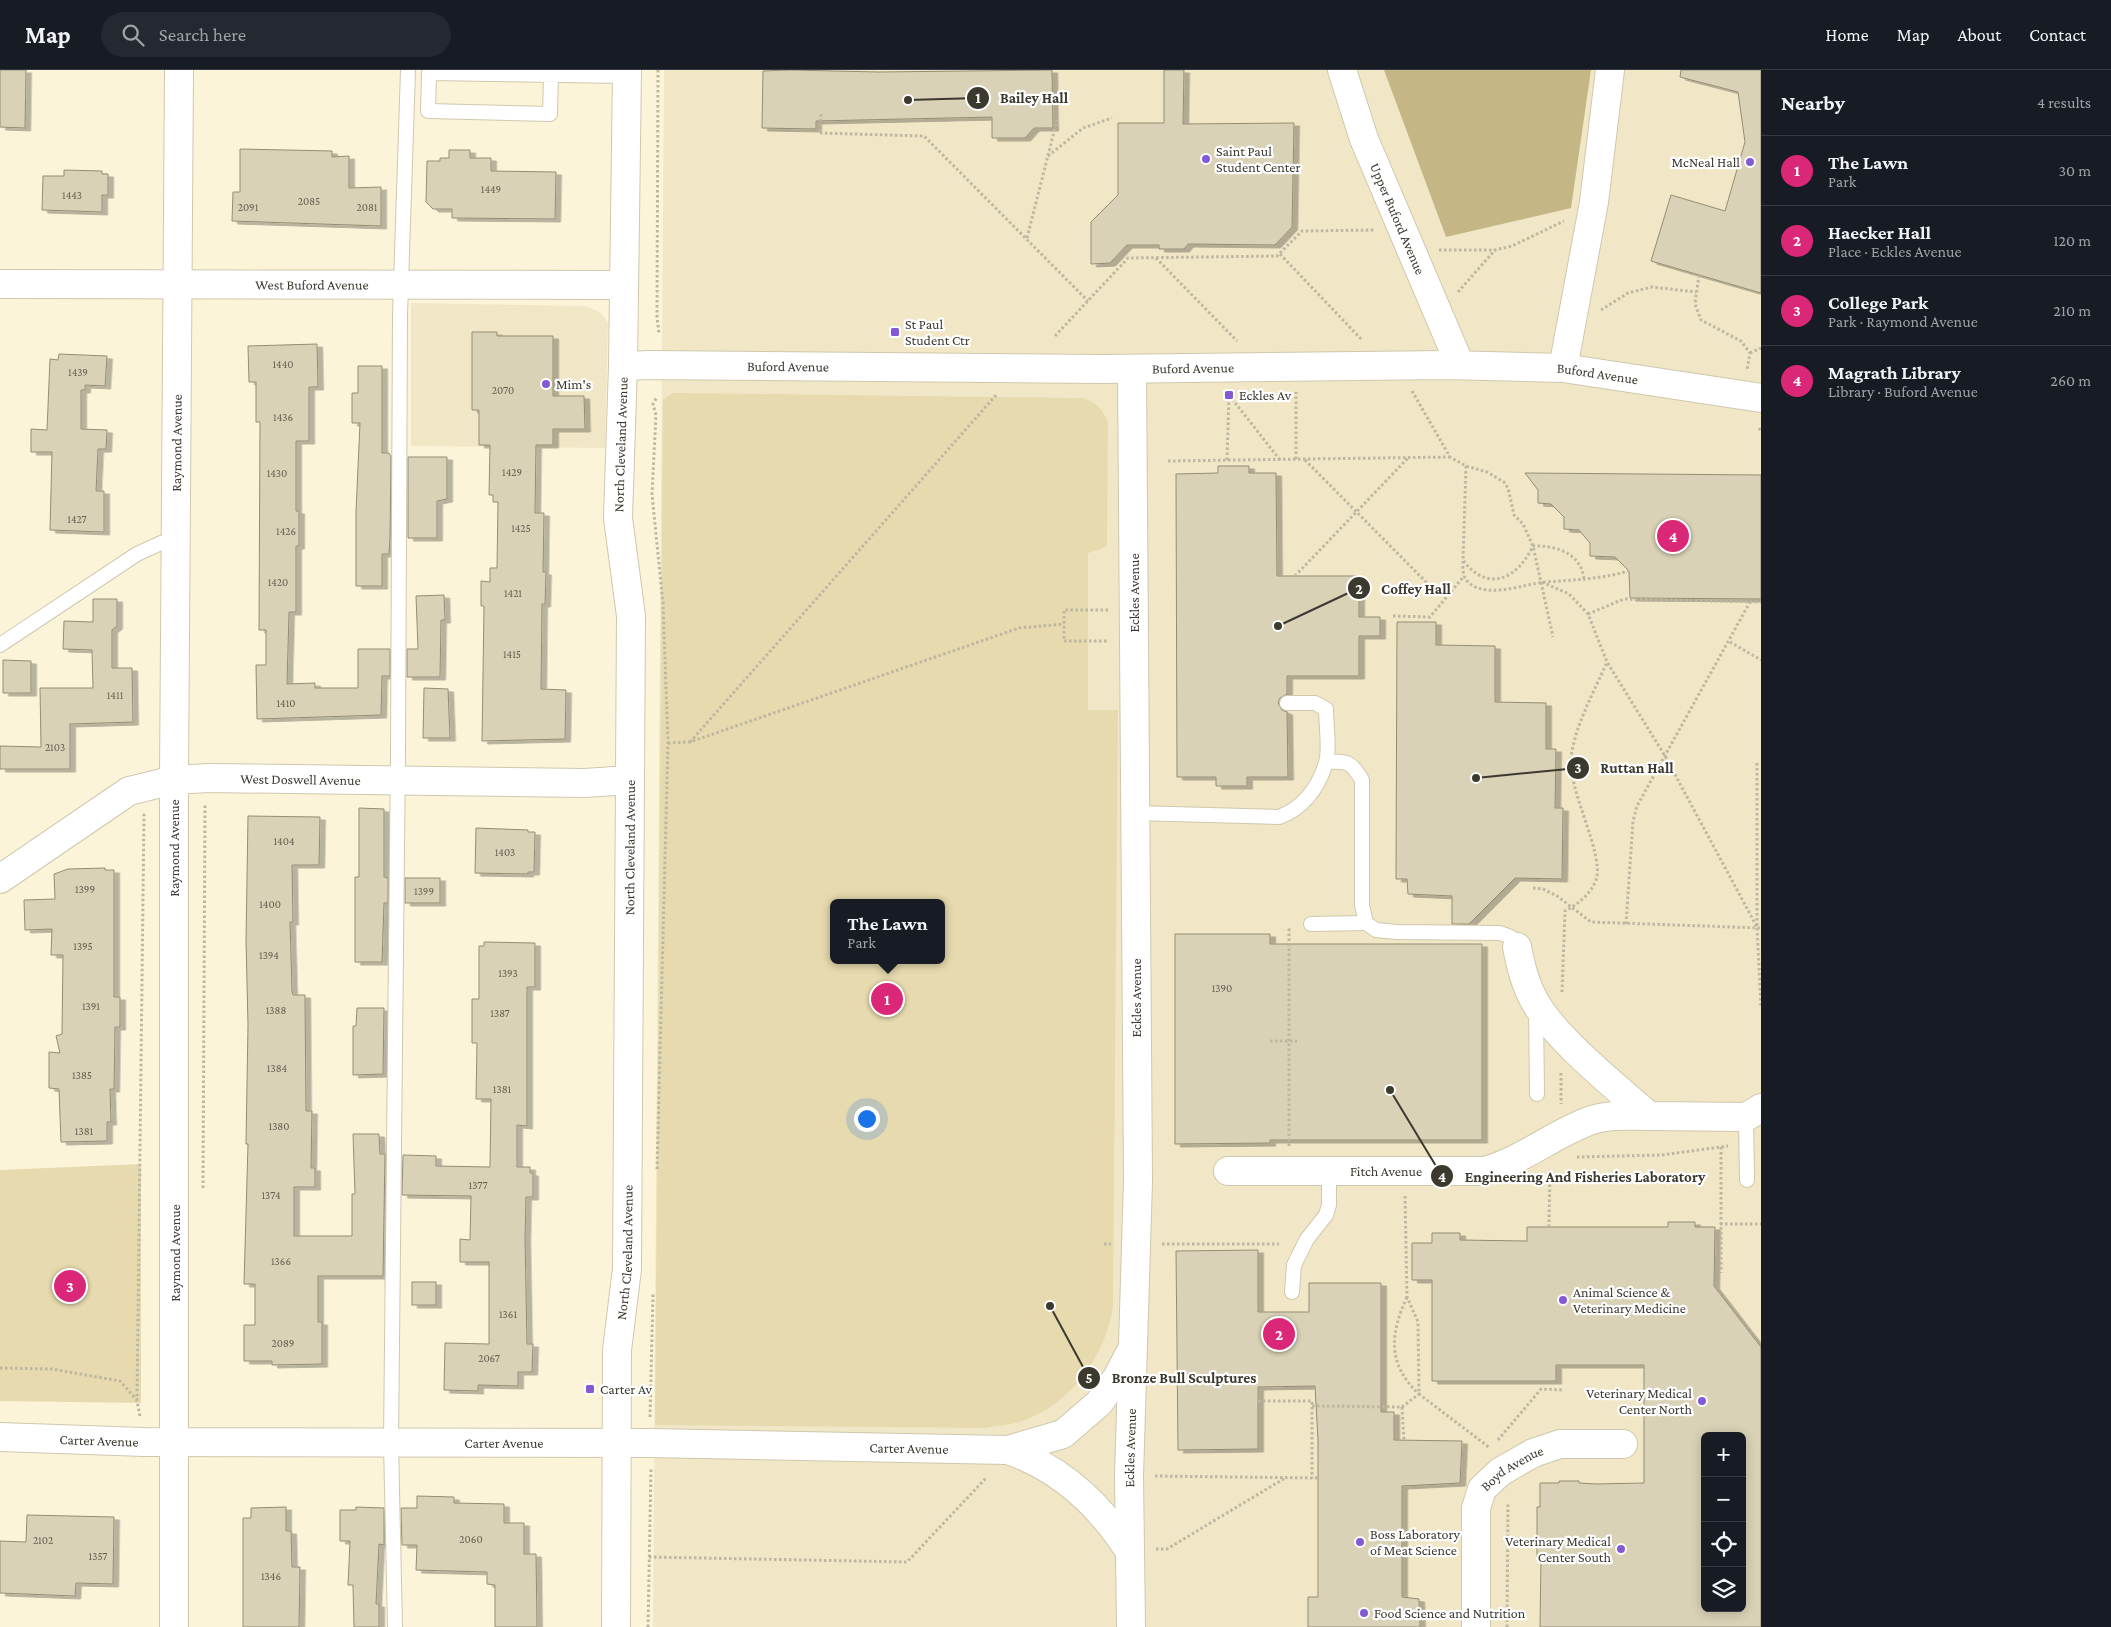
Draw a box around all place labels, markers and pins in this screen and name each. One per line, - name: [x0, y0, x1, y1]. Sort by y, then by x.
- callout: Bailey Hall: [965, 83, 1078, 113]
- place label: Saint Paul Student Center: [1216, 143, 1300, 175]
- marker: Saint Paul Student Center: [1200, 153, 1212, 165]
- place label: McNeal Hall: [1671, 154, 1740, 170]
- marker: McNeal Hall: [1744, 156, 1756, 168]
- place label: St Paul Student Ctr: [905, 316, 970, 348]
- marker: St Paul Student Ctr: [889, 326, 901, 338]
- place label: Mim's: [556, 376, 591, 392]
- marker: Mim's: [540, 378, 552, 390]
- place label: Eckles Av: [1239, 387, 1292, 403]
- marker: Eckles Av: [1223, 389, 1235, 401]
- pin: 4: [1657, 517, 1689, 555]
- callout: Coffey Hall: [1346, 573, 1461, 603]
- callout: Ruttan Hall: [1566, 753, 1684, 783]
- pin: 1: [871, 980, 903, 1018]
- callout: Engineering And Fisheries Laboratory: [1429, 1161, 1715, 1191]
- pin: 3: [54, 1267, 86, 1305]
- place label: Animal Science & Veterinary Medicine: [1573, 1284, 1686, 1316]
- marker: Animal Science & Veterinary Medicine: [1557, 1294, 1569, 1306]
- pin: 2: [1263, 1315, 1295, 1353]
- callout: Bronze Bull Sculptures: [1077, 1363, 1266, 1393]
- place label: Carter Av: [600, 1381, 653, 1397]
- marker: Carter Av: [584, 1383, 596, 1395]
- place label: Veterinary Medical Center North: [1586, 1385, 1692, 1417]
- marker: Veterinary Medical Center North: [1696, 1395, 1708, 1407]
- place label: Boss Laboratory of Meat Science: [1370, 1526, 1460, 1558]
- place label: Veterinary Medical Center South: [1505, 1533, 1611, 1565]
- marker: Boss Laboratory of Meat Science: [1354, 1536, 1366, 1548]
- marker: Veterinary Medical Center South: [1615, 1543, 1627, 1555]
- place label: Food Science and Nutrition: [1374, 1605, 1526, 1621]
- marker: Food Science and Nutrition: [1358, 1607, 1370, 1619]

